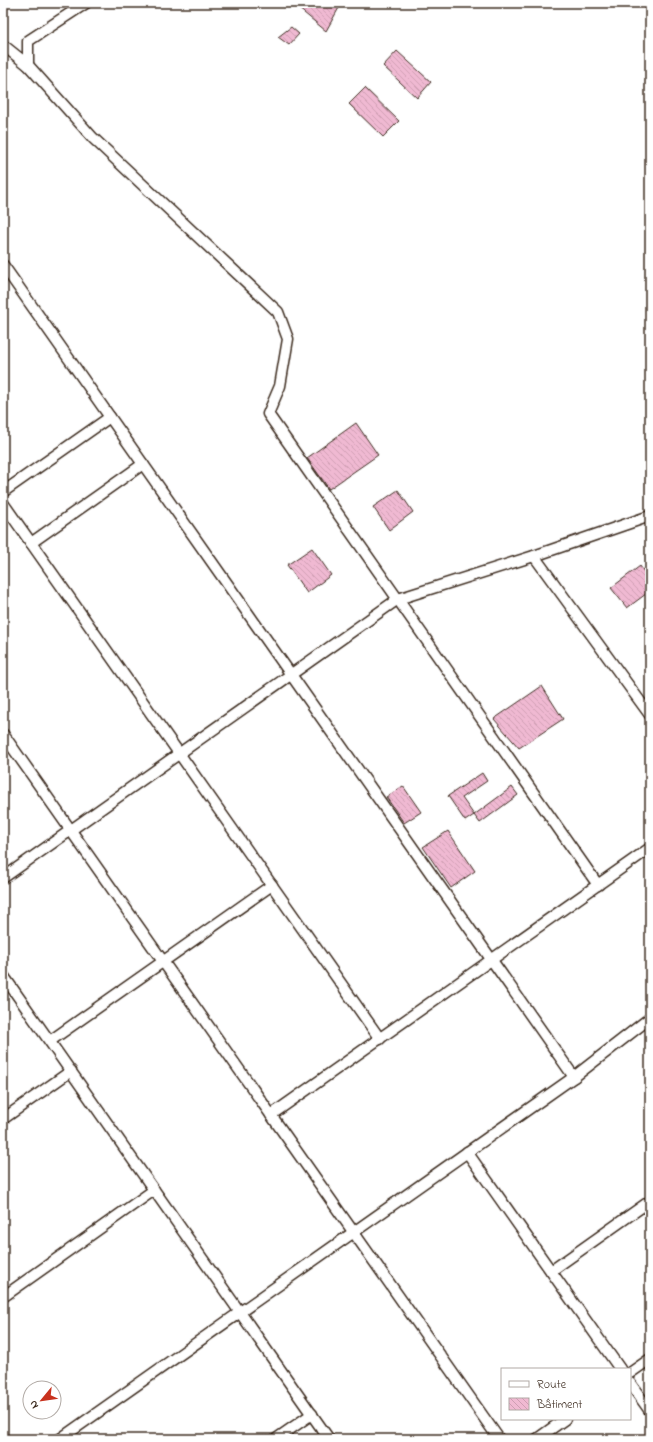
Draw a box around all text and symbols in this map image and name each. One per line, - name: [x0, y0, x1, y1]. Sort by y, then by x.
- legend: [501, 1368, 631, 1420]
- text: Route: [537, 1376, 567, 1394]
- north arrow: [22, 1380, 62, 1420]
- text: Bâtiment: [536, 1396, 582, 1414]
- text: N: [25, 1397, 43, 1411]

